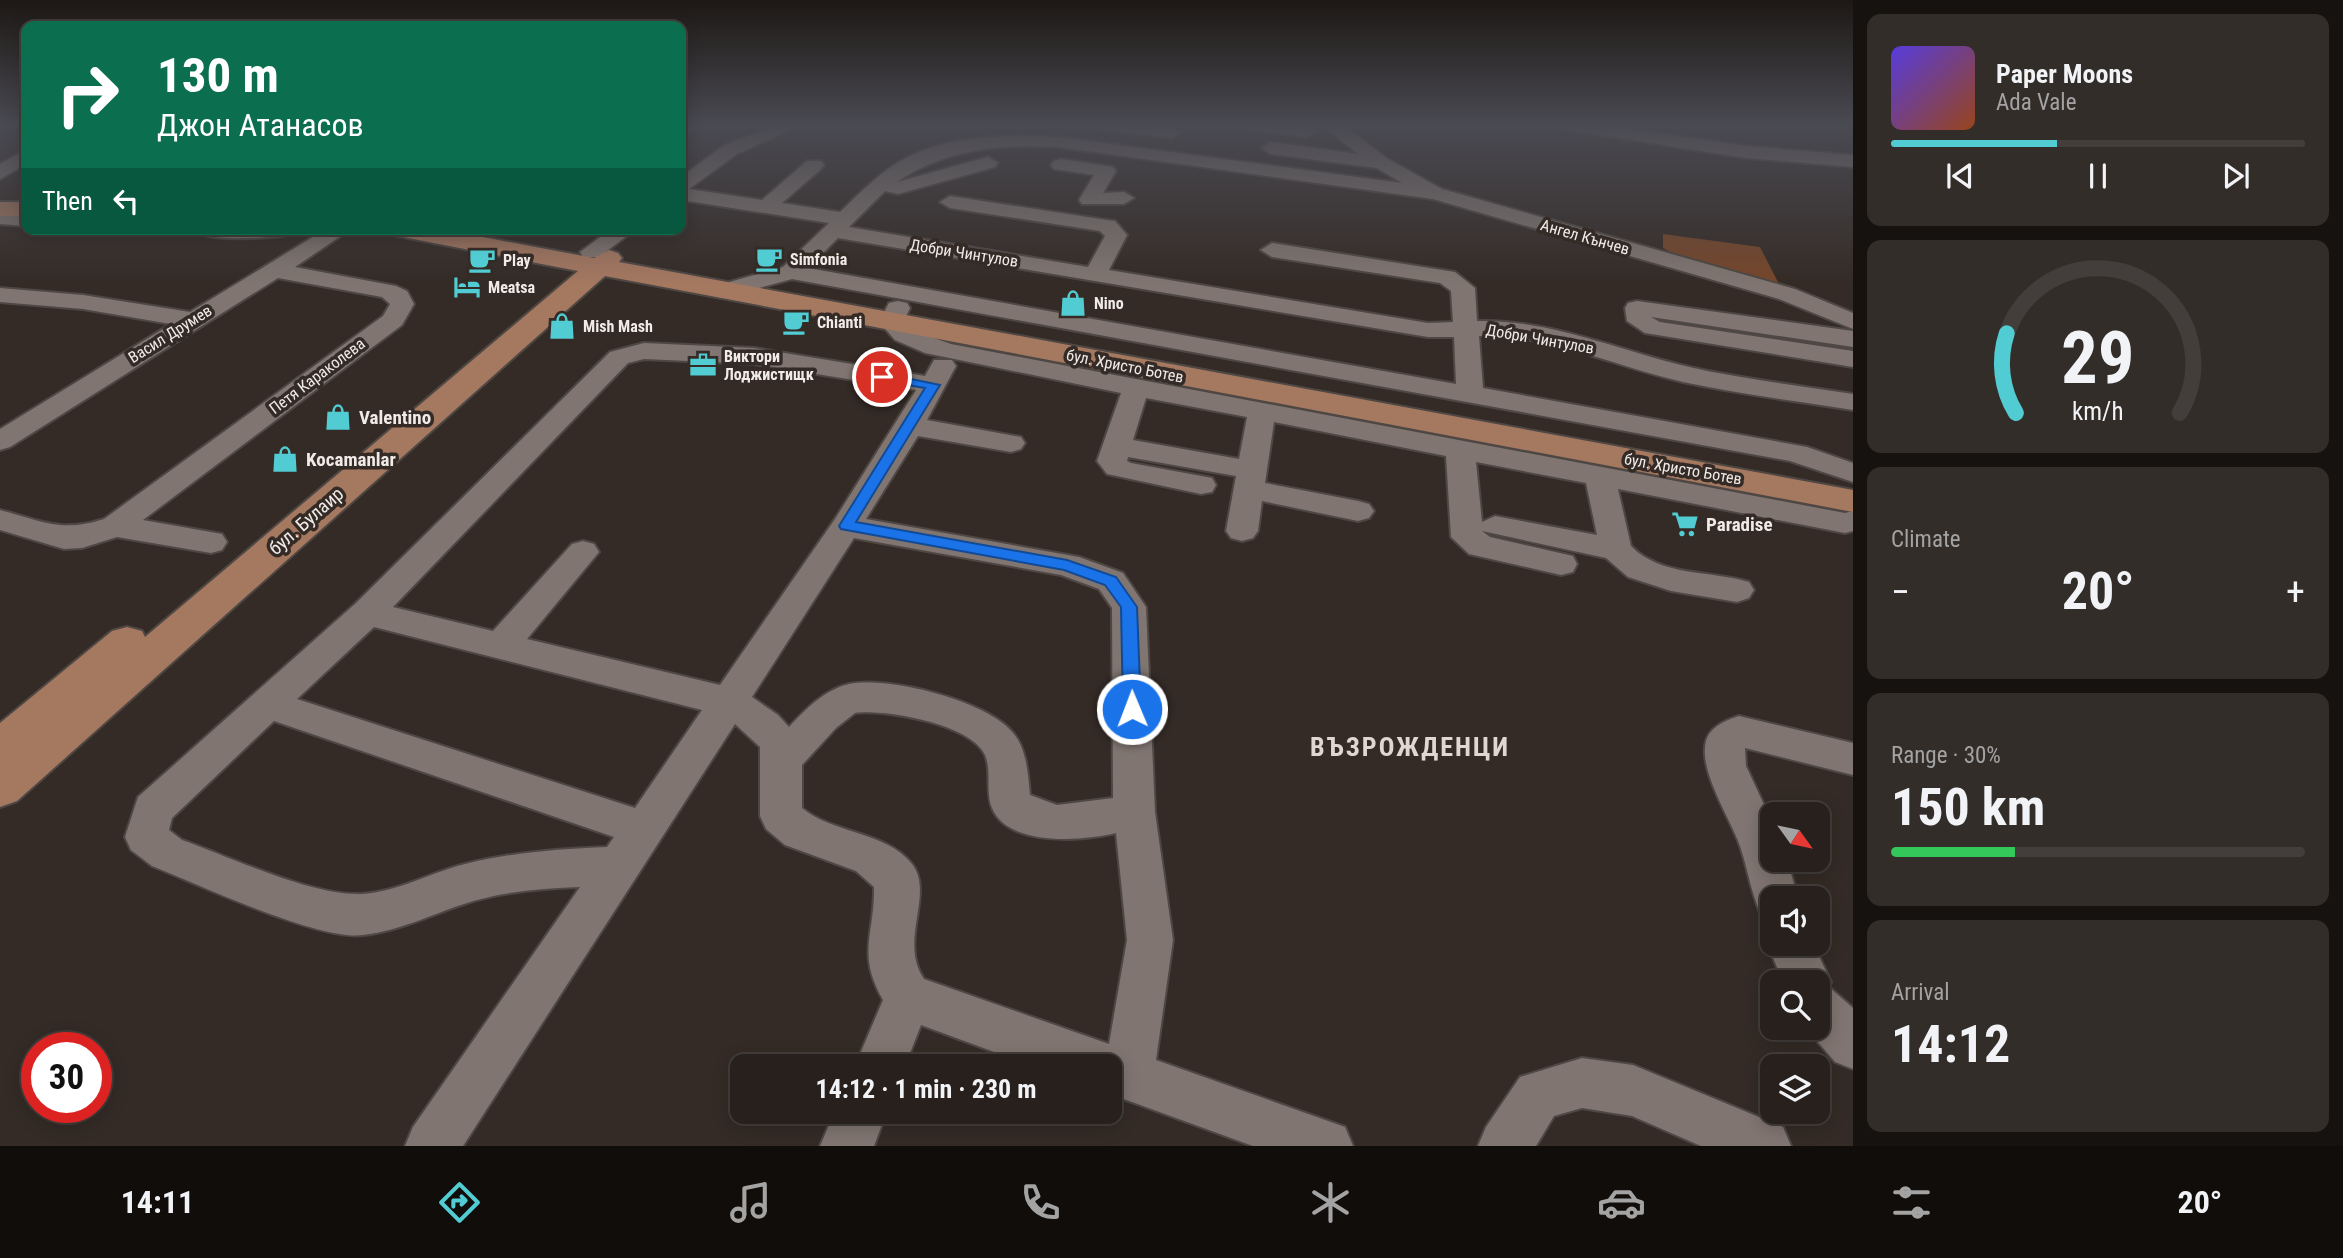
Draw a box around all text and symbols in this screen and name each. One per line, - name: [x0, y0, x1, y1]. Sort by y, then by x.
- text: 130 m: [157, 47, 279, 104]
- icon: right: [42, 49, 133, 140]
- text: Paper Moons: [1996, 59, 2133, 89]
- text: Ada Vale: [1996, 89, 2076, 116]
- text: Джон Атанасов: [157, 106, 364, 144]
- icon: previous: [1941, 157, 1979, 195]
- icon: pause: [2079, 157, 2117, 195]
- icon: next: [2217, 157, 2255, 195]
- icon: left: [107, 182, 145, 220]
- text: Then: [42, 186, 93, 216]
- street label: Ангел Кънчев: [1538, 215, 1632, 259]
- street label: Добри Чинтулов: [909, 235, 1019, 271]
- cafe icon: Simfonia: [754, 244, 784, 274]
- cafe icon: Play: [467, 245, 497, 275]
- place label: Simfonia: [790, 250, 848, 269]
- place label: Play: [503, 251, 531, 270]
- hotel icon: Meatsa: [452, 272, 482, 302]
- place label: Meatsa: [488, 278, 536, 297]
- shop icon: Nino: [1058, 288, 1088, 318]
- place label: Nino: [1094, 294, 1124, 313]
- street label: Васил Друмев: [125, 301, 215, 367]
- cafe icon: Chianti: [781, 307, 811, 337]
- shop icon: Mish Mash: [547, 311, 577, 341]
- place label: Chianti: [817, 313, 862, 332]
- text: 29: [2061, 315, 2135, 401]
- place label: Mish Mash: [583, 317, 653, 336]
- street label: Добри Чинтулов: [1485, 320, 1595, 358]
- street label: Петя Караколева: [266, 334, 368, 418]
- street label: бул. Христо Ботев: [1065, 345, 1185, 387]
- place label: Виктори Лоджистищк: [724, 347, 814, 384]
- pin: [852, 347, 912, 407]
- office icon: Виктори Лоджистищк: [688, 350, 718, 380]
- icon: arrive: [863, 358, 901, 396]
- text: km/h: [2072, 396, 2124, 425]
- shop icon: Valentino: [323, 402, 353, 432]
- place label: Valentino: [359, 406, 431, 429]
- shop icon: Kocamanlar: [270, 444, 300, 474]
- place label: Kocamanlar: [306, 448, 396, 471]
- street label: бул. Христо Ботев: [1623, 449, 1743, 489]
- street label: бул. Булаир: [264, 482, 348, 560]
- supermarket icon: Paradise: [1670, 509, 1700, 539]
- place label: Paradise: [1706, 513, 1773, 536]
- text: Climate: [1891, 526, 1961, 553]
- text: 20°: [2062, 561, 2134, 622]
- text: −: [1891, 570, 1910, 614]
- text: +: [2286, 570, 2305, 614]
- position arrow: [1095, 672, 1169, 746]
- district label: ВЪЗРОЖДЕНЦИ: [1310, 732, 1510, 762]
- text: Range · 30%: [1891, 742, 2001, 769]
- text: 150 km: [1891, 777, 2045, 838]
- north arrow: [1760, 802, 1830, 872]
- map controls: [1760, 802, 1830, 1124]
- button: sound: [1760, 886, 1830, 956]
- button: search: [1760, 970, 1830, 1040]
- text: Arrival: [1891, 979, 1950, 1006]
- text: 14:12: [1891, 1014, 2010, 1075]
- speed limit sign: 30: [21, 1032, 112, 1123]
- button: layers: [1760, 1054, 1830, 1124]
- text: 14:12 · 1 min · 230 m: [816, 1074, 1036, 1104]
- icon: directions: [435, 1178, 484, 1227]
- icon: music: [726, 1178, 775, 1227]
- icon: phone: [1016, 1178, 1065, 1227]
- icon: climate: [1306, 1178, 1355, 1227]
- icon: car: [1597, 1178, 1646, 1227]
- icon: filters: [1887, 1178, 1936, 1227]
- text: 14:11: [121, 1183, 194, 1221]
- text: 20°: [2178, 1183, 2222, 1221]

